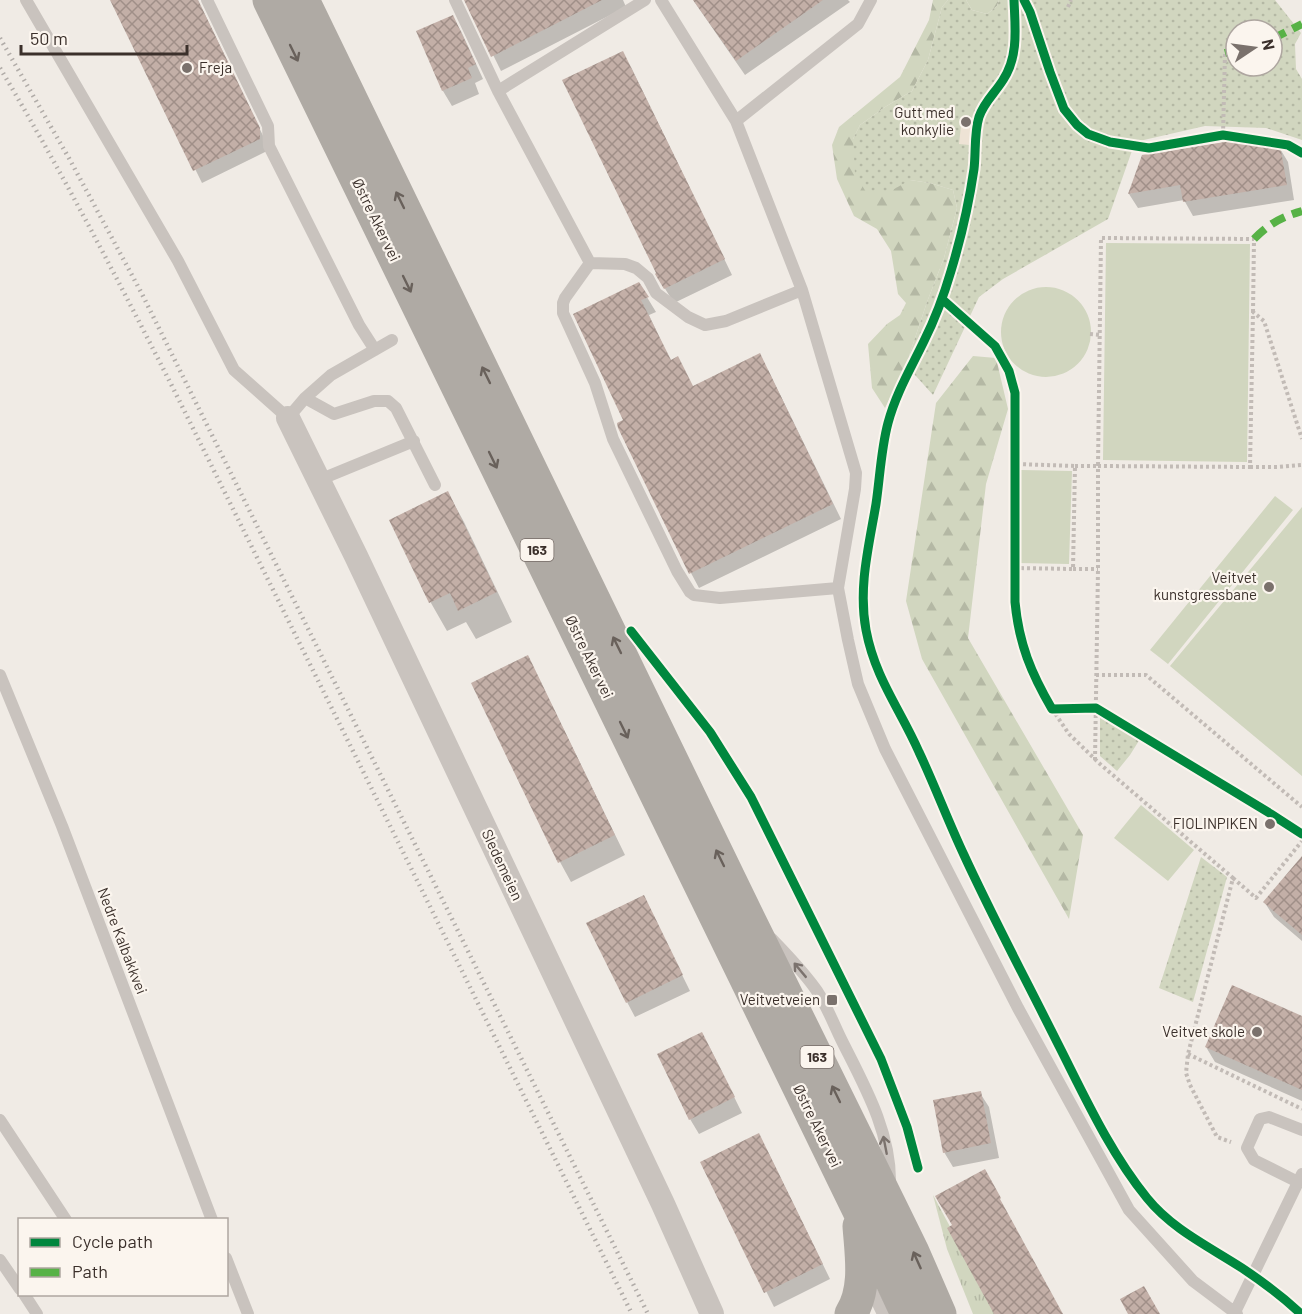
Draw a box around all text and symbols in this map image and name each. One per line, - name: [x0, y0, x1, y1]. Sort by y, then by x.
- scale bar: [21, 18, 188, 56]
- north arrow: [1224, 18, 1284, 78]
- text: 50 m: [30, 27, 68, 49]
- text: N: [1259, 37, 1280, 52]
- one-way arrow: [289, 43, 301, 61]
- place label: Freja: [199, 58, 232, 76]
- marker: Freja: [180, 61, 194, 75]
- place label: Gutt med konkylie: [894, 103, 954, 138]
- marker: Gutt med konkylie: [959, 115, 973, 129]
- street label: Østre Aker vei: [349, 175, 405, 264]
- one-way arrow: [394, 191, 406, 209]
- one-way arrow: [402, 275, 414, 293]
- one-way arrow: [479, 367, 491, 385]
- one-way arrow: [487, 450, 499, 468]
- road number: 163: [520, 539, 554, 561]
- place label: Veitvet kunstgressbane: [1153, 568, 1257, 603]
- marker: Veitvet kunstgressbane: [1262, 580, 1276, 594]
- street label: Østre Aker vei: [562, 612, 618, 701]
- one-way arrow: [610, 636, 622, 654]
- one-way arrow: [619, 720, 631, 738]
- place label: FIOLINPIKEN: [1173, 814, 1258, 832]
- marker: FIOLINPIKEN: [1263, 817, 1277, 831]
- street label: Sledemeien: [479, 826, 527, 903]
- one-way arrow: [714, 850, 725, 868]
- street label: Nedre Kalbakkvei: [94, 885, 152, 996]
- one-way arrow: [794, 962, 807, 978]
- place label: Veitvetveien: [740, 990, 820, 1008]
- marker: Veitvetveien: [825, 993, 839, 1007]
- place label: Veitvet skole: [1162, 1022, 1245, 1040]
- marker: Veitvet skole: [1250, 1025, 1264, 1039]
- road number: 163: [800, 1046, 834, 1068]
- street label: Østre Aker vei: [790, 1081, 846, 1170]
- one-way arrow: [829, 1085, 841, 1103]
- one-way arrow: [879, 1135, 890, 1155]
- legend: [18, 1218, 228, 1296]
- text: Cycle path: [72, 1230, 153, 1252]
- one-way arrow: [911, 1252, 922, 1270]
- text: Path: [72, 1260, 108, 1282]

